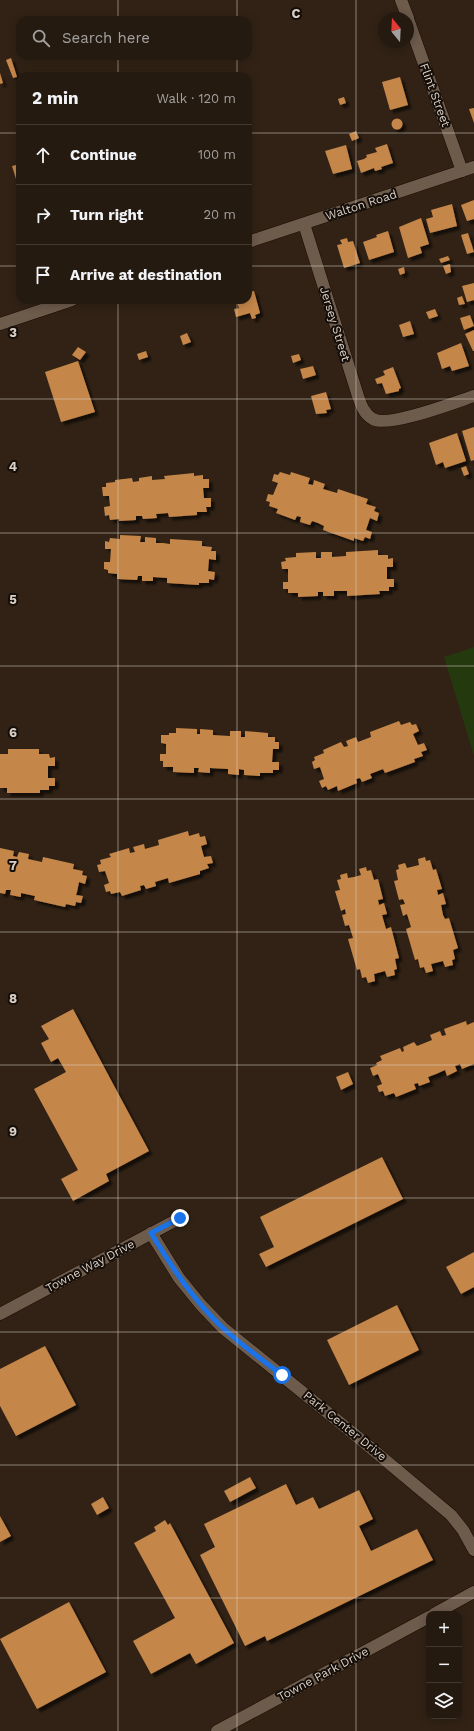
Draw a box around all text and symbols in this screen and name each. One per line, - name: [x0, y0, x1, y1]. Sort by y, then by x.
- text: C: [292, 6, 301, 21]
- north arrow: [378, 12, 414, 48]
- search box: [16, 16, 252, 60]
- icon: search: [30, 27, 52, 49]
- text: Search here: [62, 29, 150, 47]
- street label: Flint Street: [417, 61, 453, 129]
- text: 2 min: [32, 88, 78, 108]
- text: Walk · 120 m: [157, 91, 236, 106]
- icon: ahead: [32, 144, 54, 166]
- text: Continue: [70, 146, 137, 164]
- text: 100 m: [198, 147, 236, 162]
- street label: Walton Road: [323, 187, 399, 223]
- icon: right: [32, 204, 54, 226]
- text: Turn right: [70, 206, 143, 224]
- text: 20 m: [204, 207, 236, 222]
- icon: arrive: [32, 264, 54, 286]
- text: Arrive at destination: [70, 266, 222, 284]
- street label: Jersey Street: [317, 285, 353, 363]
- text: 3: [9, 325, 17, 340]
- text: 4: [9, 459, 18, 474]
- text: 5: [9, 592, 17, 607]
- text: 6: [9, 725, 17, 740]
- text: 7: [9, 858, 17, 873]
- text: 8: [9, 991, 17, 1006]
- text: 9: [9, 1124, 17, 1139]
- route end: [171, 1209, 189, 1227]
- street label: Towne Way Drive: [43, 1237, 137, 1295]
- route start: [273, 1366, 291, 1384]
- street label: Park Center Drive: [301, 1388, 389, 1464]
- map controls: [426, 1611, 462, 1719]
- button: +: [426, 1611, 462, 1647]
- street label: Towne Park Drive: [275, 1644, 371, 1704]
- button: −: [426, 1647, 462, 1683]
- button: layers: [426, 1683, 462, 1719]

